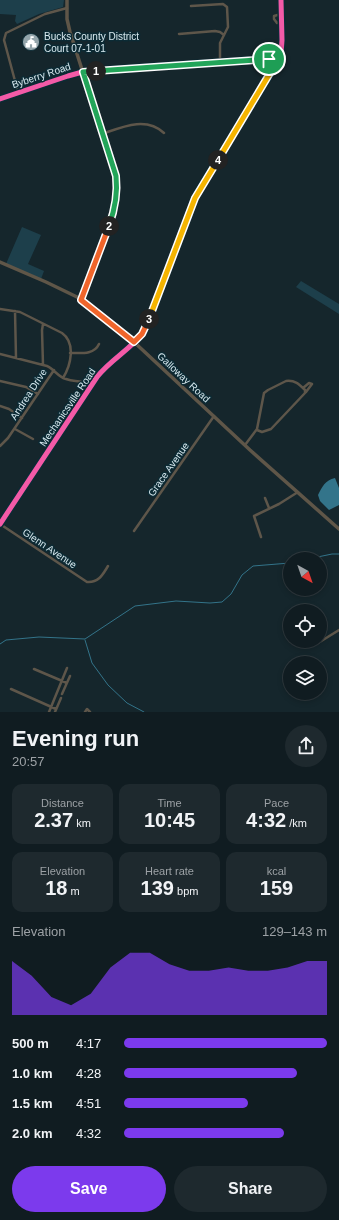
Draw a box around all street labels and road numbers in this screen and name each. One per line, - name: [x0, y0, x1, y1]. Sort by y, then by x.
- street label: Byberry Road: [10, 61, 72, 90]
- street label: Galloway Road: [155, 350, 212, 405]
- street label: Andrea Drive: [8, 366, 49, 422]
- street label: Mechanicsville Road: [37, 366, 98, 448]
- street label: Grace Avenue: [146, 440, 191, 498]
- street label: Glenn Avenue: [21, 526, 79, 571]

